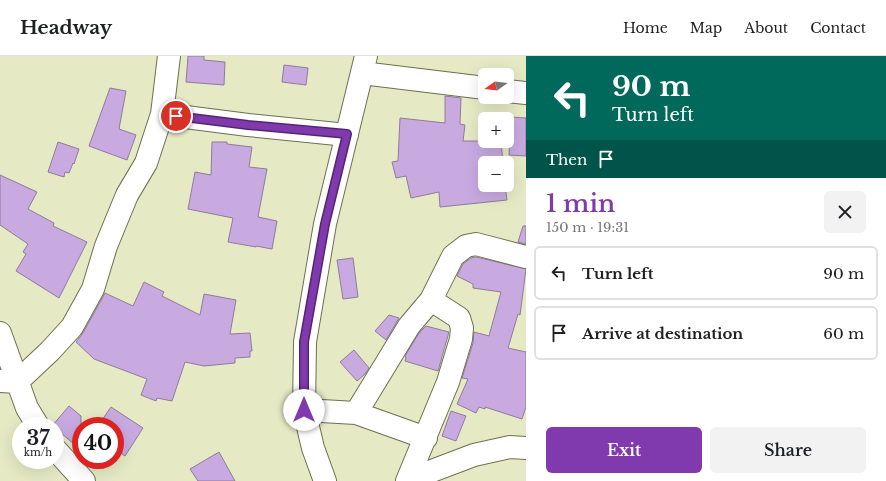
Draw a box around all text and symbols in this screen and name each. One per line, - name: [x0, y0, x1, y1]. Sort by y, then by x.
- text: Headway: [20, 16, 112, 39]
- text: Home: [623, 19, 668, 37]
- text: Map: [690, 19, 722, 37]
- text: About: [744, 19, 788, 37]
- text: Contact: [810, 19, 866, 37]
- north arrow: [478, 68, 514, 104]
- map controls: [478, 68, 514, 192]
- text: 90 m: [612, 69, 690, 104]
- icon: left: [546, 72, 598, 124]
- pin: [159, 99, 193, 133]
- text: Turn left: [612, 104, 694, 126]
- icon: arrive: [165, 105, 187, 127]
- button: +: [478, 112, 514, 148]
- icon: arrive: [595, 148, 617, 170]
- text: Then: [546, 150, 587, 169]
- button: −: [478, 156, 514, 192]
- text: 1 min: [546, 189, 615, 218]
- button: close: [824, 191, 866, 233]
- text: 150 m · 19:31: [546, 219, 629, 236]
- icon: left: [548, 262, 570, 284]
- text: Turn left: [582, 264, 653, 283]
- text: 90 m: [823, 264, 864, 283]
- icon: arrive: [548, 322, 570, 344]
- text: Arrive at destination: [582, 324, 743, 343]
- text: 60 m: [823, 324, 864, 343]
- position arrow: [283, 389, 325, 431]
- speed limit sign: 40: [72, 417, 124, 469]
- text: 37: [26, 426, 50, 450]
- button: Exit: [546, 427, 702, 473]
- button: Share: [710, 427, 866, 473]
- text: km/h: [24, 446, 52, 459]

